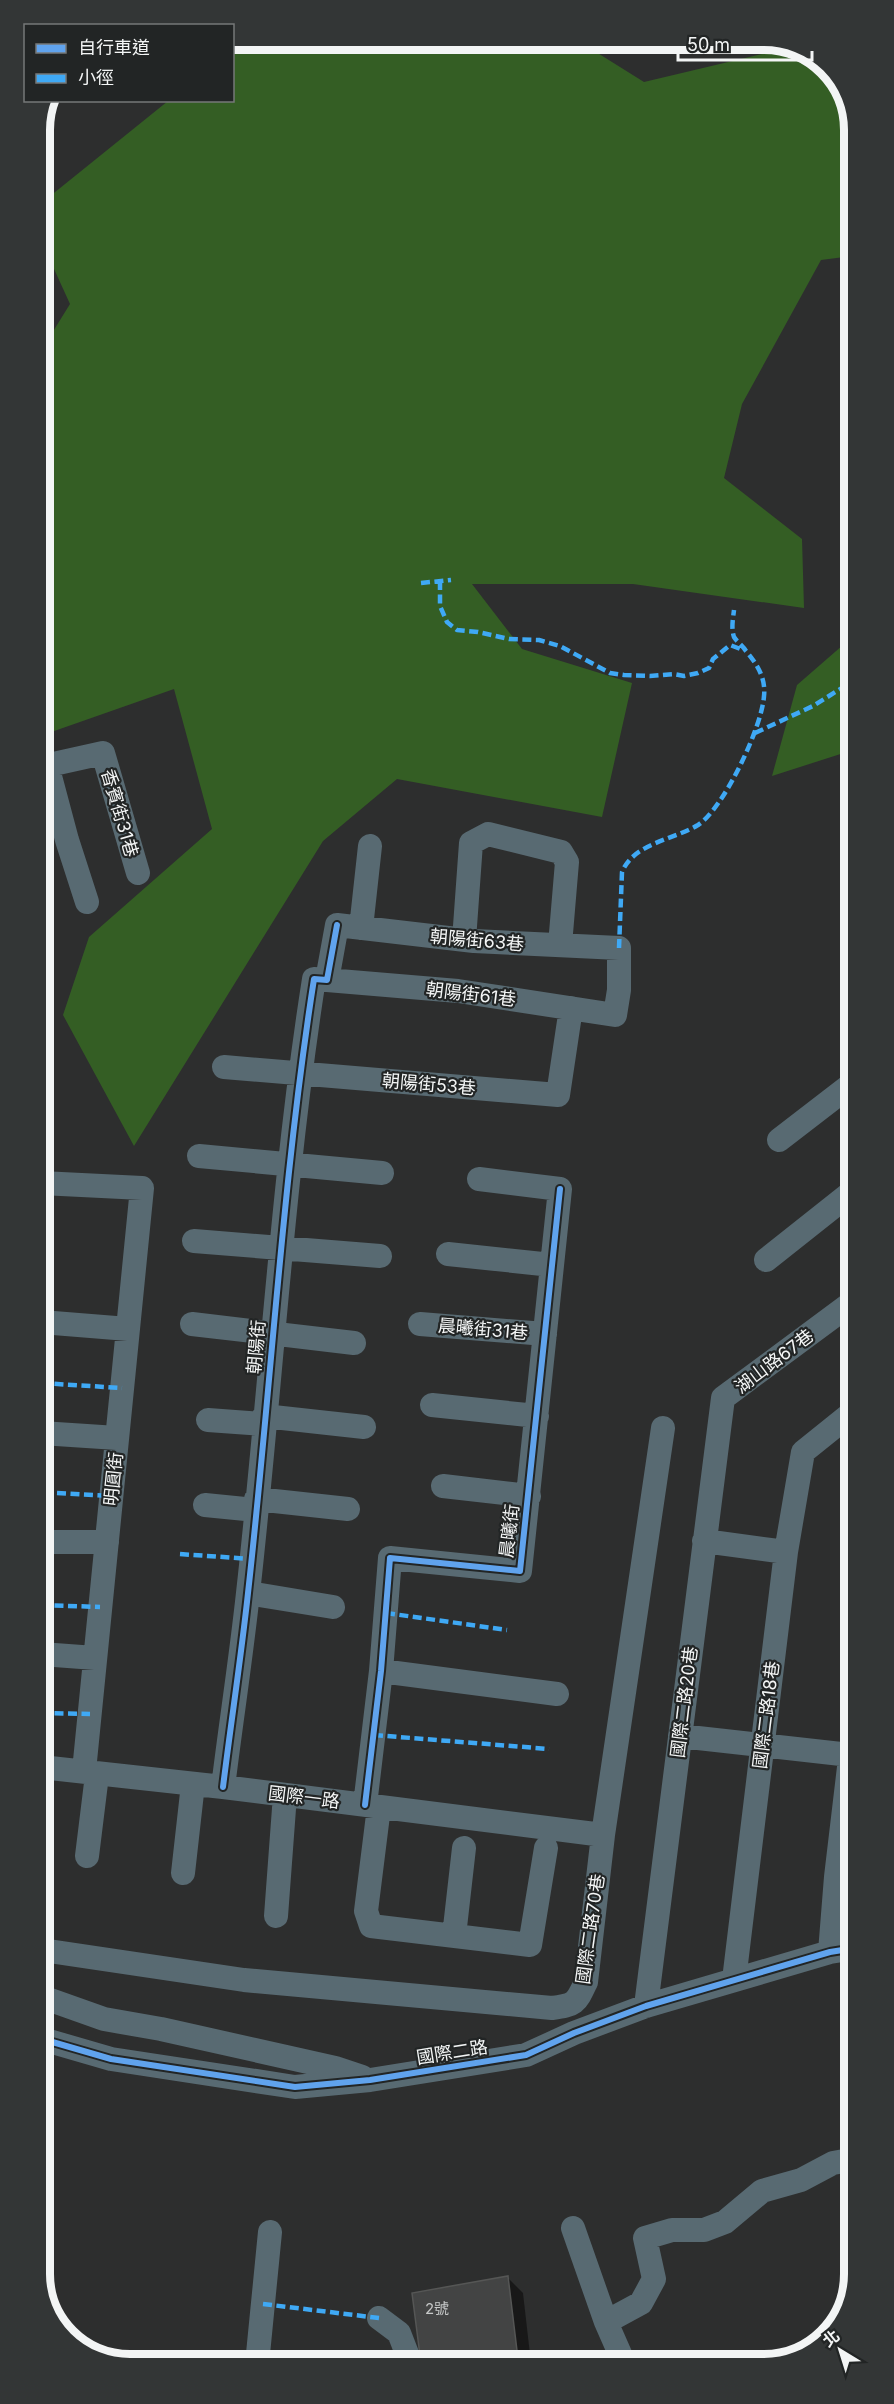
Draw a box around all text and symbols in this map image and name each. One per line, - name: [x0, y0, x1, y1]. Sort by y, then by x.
- legend: [24, 24, 234, 102]
- scale bar: [678, 24, 812, 62]
- text: 50 m: [687, 34, 730, 55]
- text: 自行車道: [78, 37, 150, 58]
- text: 小徑: [78, 67, 114, 88]
- street label: 香賓街31巷: [97, 767, 143, 859]
- street label: 朝陽街63巷: [429, 925, 525, 955]
- street label: 朝陽街61巷: [425, 978, 517, 1010]
- street label: 朝陽街53巷: [381, 1069, 477, 1099]
- street label: 晨曦街31巷: [437, 1315, 529, 1343]
- street label: 朝陽街: [243, 1319, 269, 1375]
- street label: 湖山路67巷: [730, 1325, 818, 1397]
- street label: 明圓街: [100, 1451, 126, 1507]
- street label: 晨曦街: [495, 1503, 523, 1559]
- street label: 國際二路20巷: [667, 1645, 701, 1759]
- street label: 國際二路18巷: [749, 1660, 783, 1770]
- street label: 國際一路: [267, 1782, 341, 1812]
- street label: 國際二路70巷: [572, 1872, 608, 1986]
- street label: 國際二路: [415, 2036, 489, 2068]
- house number: 2號: [425, 2299, 449, 2318]
- north arrow: [810, 2320, 870, 2380]
- text: 北: [818, 2325, 843, 2351]

